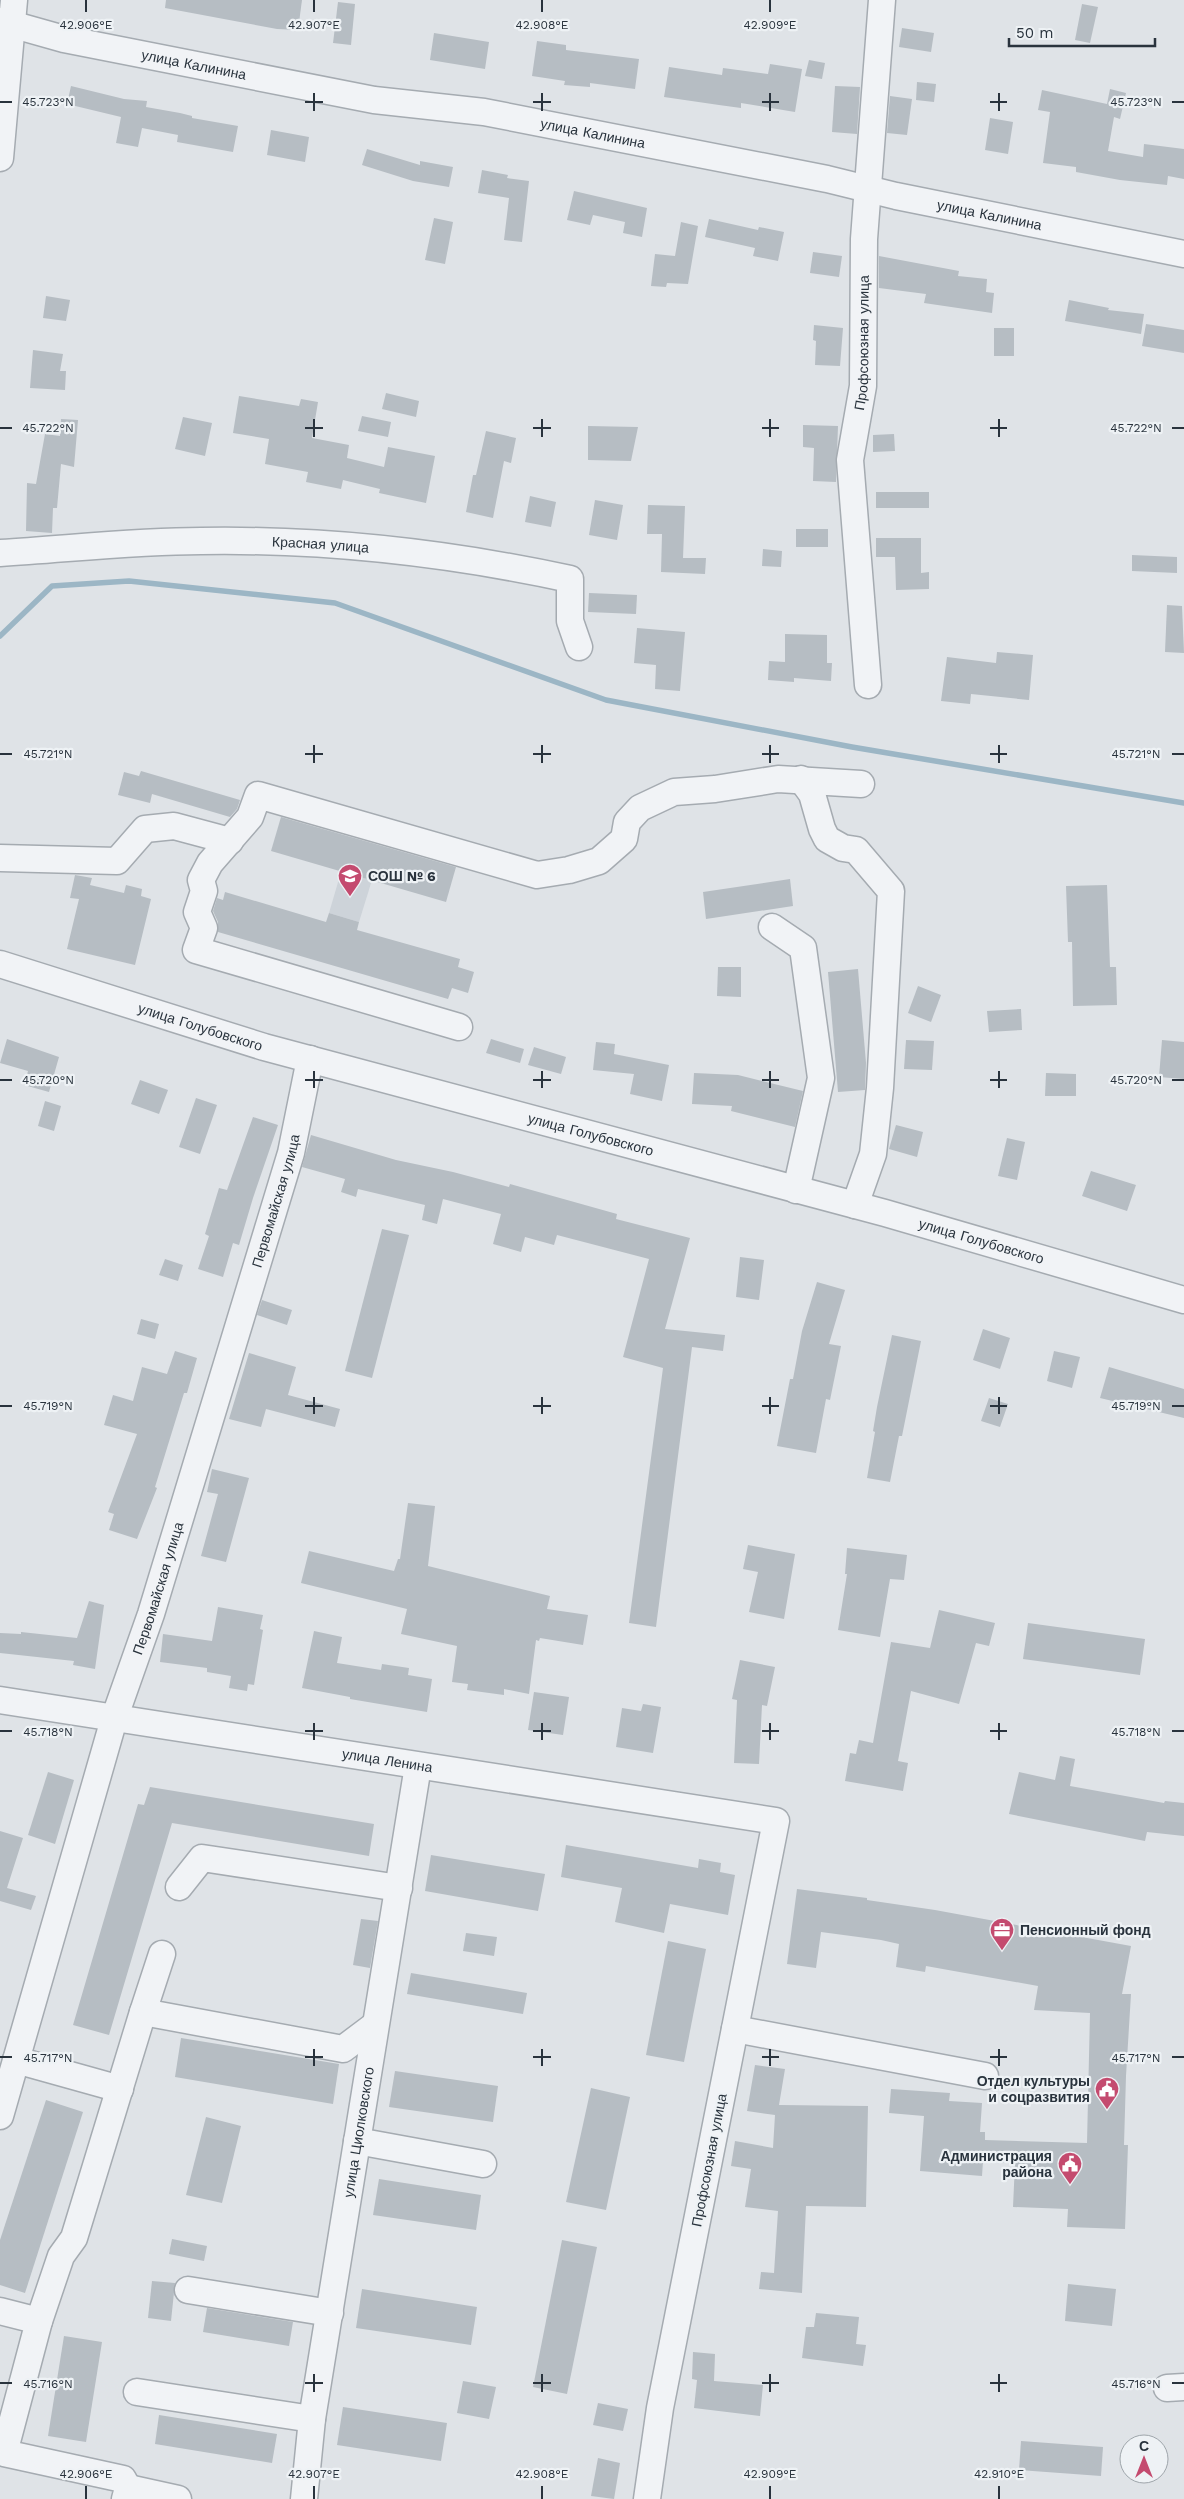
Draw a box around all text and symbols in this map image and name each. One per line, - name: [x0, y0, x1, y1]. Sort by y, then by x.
- scale bar: [1009, 15, 1155, 47]
- text: 42.906°E: [60, 18, 113, 32]
- text: 42.907°E: [288, 18, 340, 32]
- text: 42.908°E: [516, 18, 569, 32]
- text: 42.909°E: [744, 18, 797, 32]
- text: 50 m: [1016, 24, 1053, 42]
- street label: улица Калинина: [140, 46, 248, 83]
- text: 45.723°N: [22, 95, 74, 109]
- text: 45.723°N: [1110, 95, 1162, 109]
- street label: улица Калинина: [539, 115, 647, 151]
- street label: улица Калинина: [936, 196, 1043, 233]
- street label: Профсоюзная улица: [851, 275, 872, 412]
- text: 45.722°N: [22, 421, 74, 435]
- text: 45.722°N: [1110, 421, 1162, 435]
- street label: Красная улица: [272, 534, 370, 556]
- text: 45.721°N: [23, 747, 73, 761]
- text: 45.721°N: [1111, 747, 1161, 761]
- school or university icon: СОШ № 6: [337, 863, 363, 897]
- place label: СОШ № 6: [368, 868, 436, 884]
- street label: улица Голубовского: [136, 1000, 265, 1054]
- text: 45.720°N: [22, 1073, 74, 1087]
- text: 45.720°N: [1110, 1073, 1162, 1087]
- street label: улица Голубовского: [526, 1110, 656, 1159]
- street label: Первомайская улица: [249, 1133, 303, 1269]
- street label: улица Голубовского: [917, 1215, 1046, 1267]
- text: 45.719°N: [23, 1399, 73, 1413]
- text: 45.719°N: [1111, 1399, 1161, 1413]
- street label: Первомайская улица: [129, 1520, 187, 1657]
- text: 45.718°N: [23, 1725, 73, 1739]
- text: 45.718°N: [1111, 1725, 1161, 1739]
- street label: улица Ленина: [341, 1745, 434, 1775]
- office icon: Пенсионный фонд: [989, 1917, 1015, 1951]
- place label: Пенсионный фонд: [1020, 1922, 1151, 1938]
- text: 45.717°N: [24, 2051, 72, 2065]
- text: 45.717°N: [1112, 2051, 1160, 2065]
- street label: улица Циолковского: [340, 2065, 377, 2199]
- place label: Отдел культуры и соцразвития: [977, 2073, 1090, 2105]
- public building icon: Отдел культуры и соцразвития: [1094, 2076, 1120, 2110]
- street label: Профсоюзная улица: [688, 2092, 730, 2228]
- place label: Администрация района: [941, 2148, 1052, 2180]
- public building icon: Администрация района: [1057, 2151, 1083, 2185]
- text: 45.716°N: [23, 2377, 73, 2391]
- text: 45.716°N: [1111, 2377, 1161, 2391]
- north arrow: [1119, 2434, 1169, 2484]
- text: С: [1139, 2438, 1149, 2454]
- text: 42.906°E: [60, 2467, 113, 2481]
- text: 42.907°E: [288, 2467, 340, 2481]
- text: 42.908°E: [516, 2467, 569, 2481]
- text: 42.909°E: [744, 2467, 797, 2481]
- text: 42.910°E: [974, 2467, 1024, 2481]

